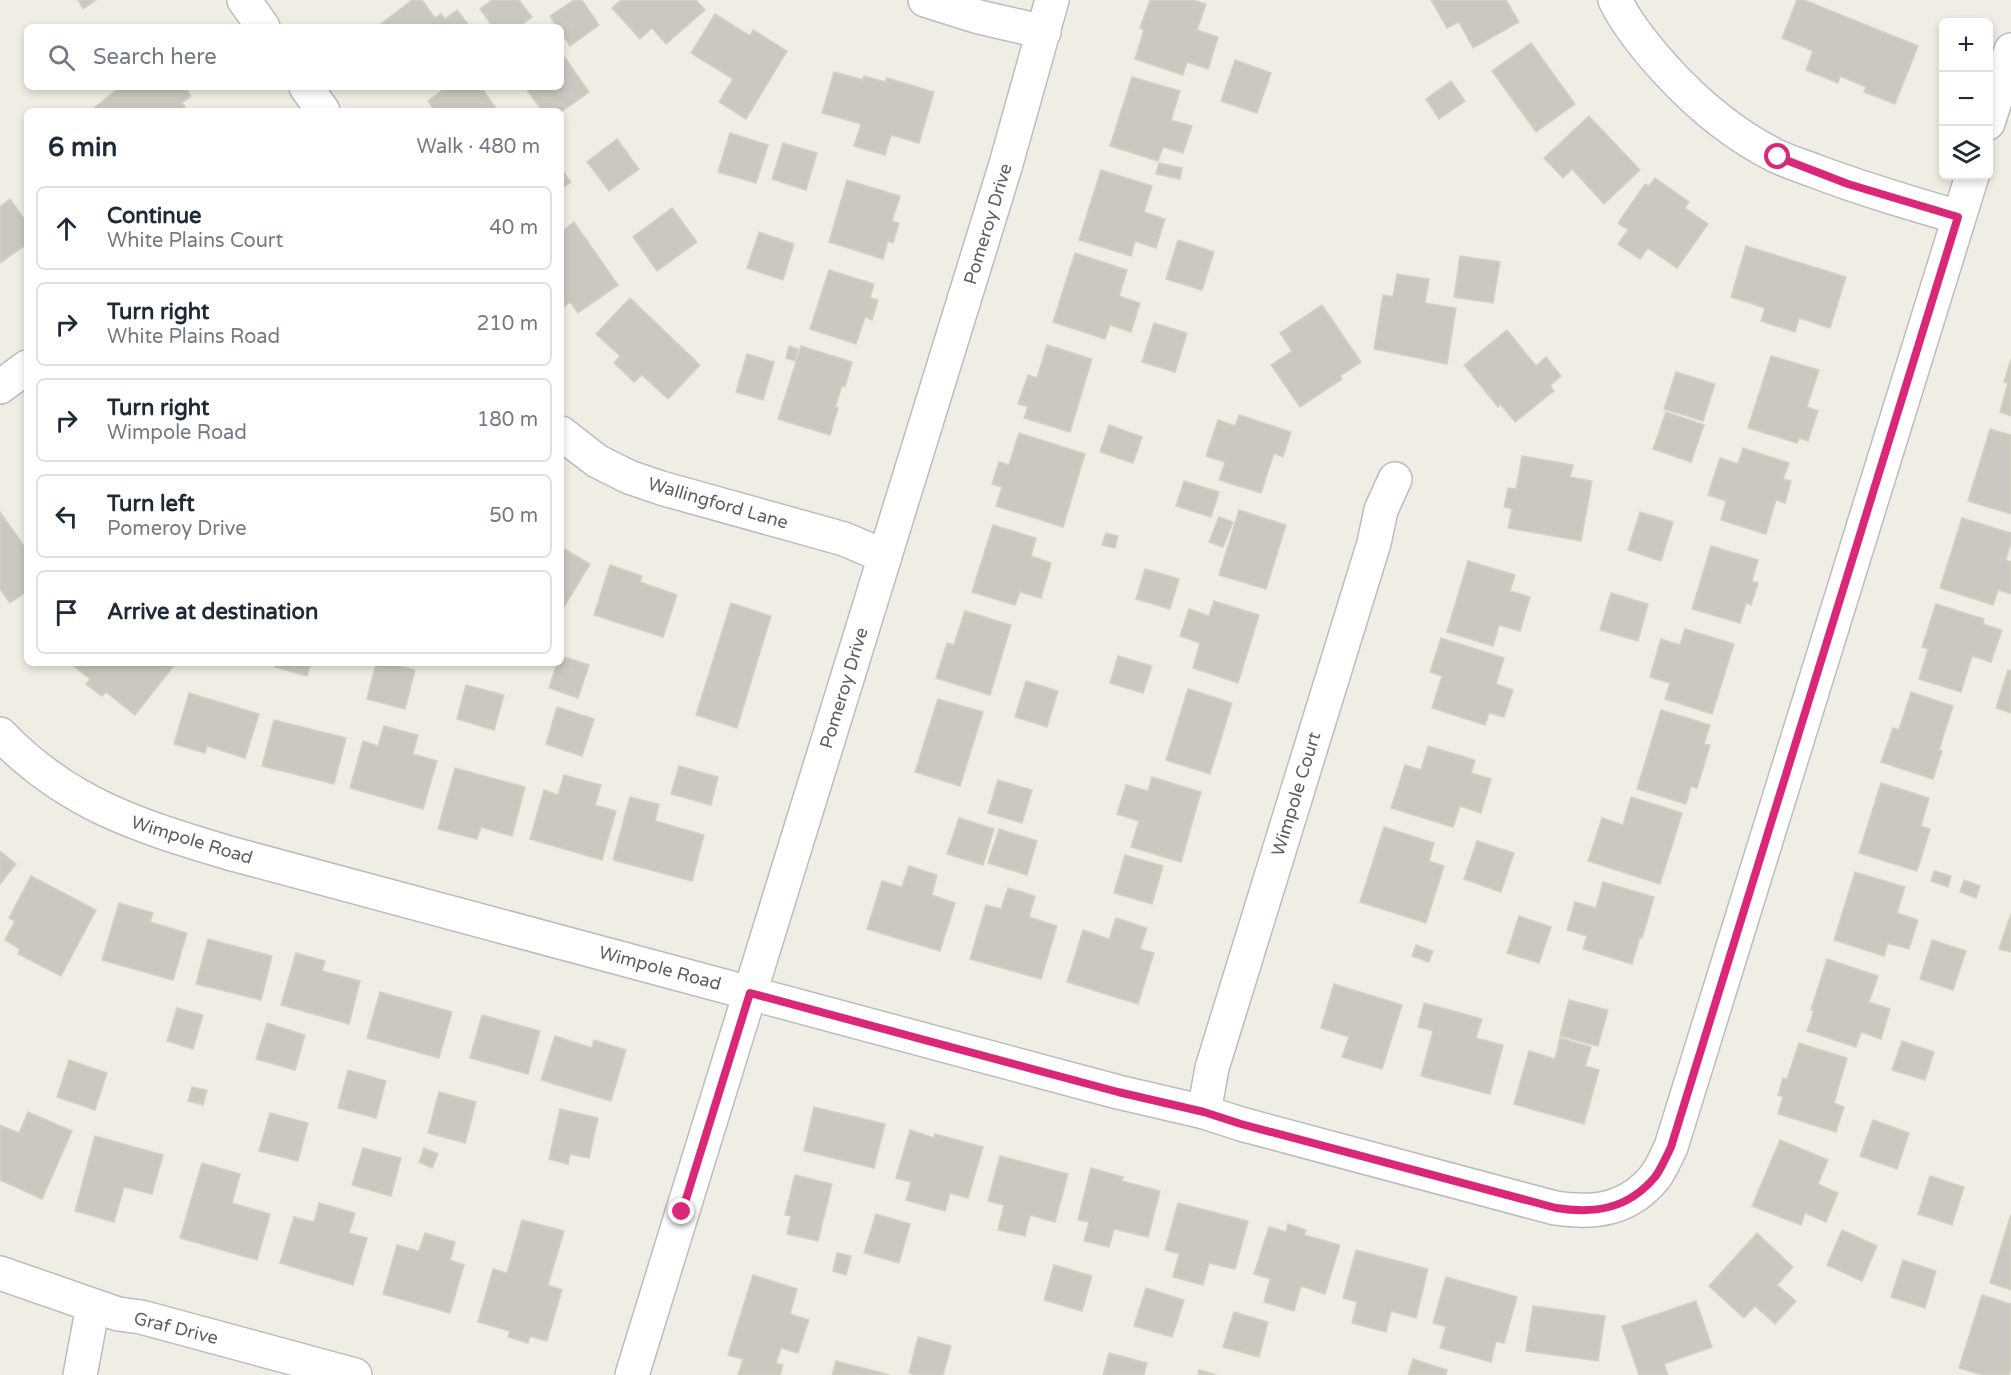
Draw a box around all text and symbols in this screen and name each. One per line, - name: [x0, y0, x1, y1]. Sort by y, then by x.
- map controls: [1939, 18, 1993, 180]
- button: +: [1939, 18, 1993, 72]
- search box: [24, 24, 564, 90]
- icon: search: [45, 41, 78, 74]
- text: Search here: [93, 44, 217, 70]
- button: −: [1939, 72, 1993, 126]
- button: layers: [1939, 126, 1993, 180]
- text: 6 min: [48, 132, 117, 163]
- text: Walk · 480 m: [417, 135, 540, 159]
- route start: [1764, 143, 1790, 169]
- street label: Pomeroy Drive: [959, 161, 1017, 287]
- text: Continue: [107, 203, 202, 229]
- icon: ahead: [50, 212, 83, 245]
- text: 40 m: [489, 216, 538, 240]
- text: White Plains Court: [107, 229, 283, 253]
- text: Turn right: [107, 299, 209, 325]
- icon: right: [50, 308, 83, 341]
- text: 210 m: [477, 312, 538, 336]
- text: White Plains Road: [107, 325, 280, 349]
- text: Turn right: [107, 395, 209, 421]
- icon: right: [50, 404, 83, 437]
- text: 180 m: [477, 408, 538, 432]
- text: Wimpole Road: [107, 421, 247, 445]
- street label: Wallingford Lane: [645, 472, 791, 534]
- text: Turn left: [107, 491, 195, 517]
- icon: left: [50, 500, 83, 533]
- text: 50 m: [489, 504, 538, 528]
- text: Pomeroy Drive: [107, 517, 247, 541]
- icon: arrive: [50, 596, 83, 629]
- text: Arrive at destination: [107, 599, 318, 625]
- street label: Pomeroy Drive: [815, 625, 873, 751]
- street label: Wimpole Court: [1267, 729, 1325, 859]
- street label: Wimpole Road: [129, 811, 255, 869]
- street label: Wimpole Road: [596, 941, 724, 995]
- route end: [668, 1198, 694, 1224]
- street label: Graf Drive: [131, 1307, 221, 1349]

